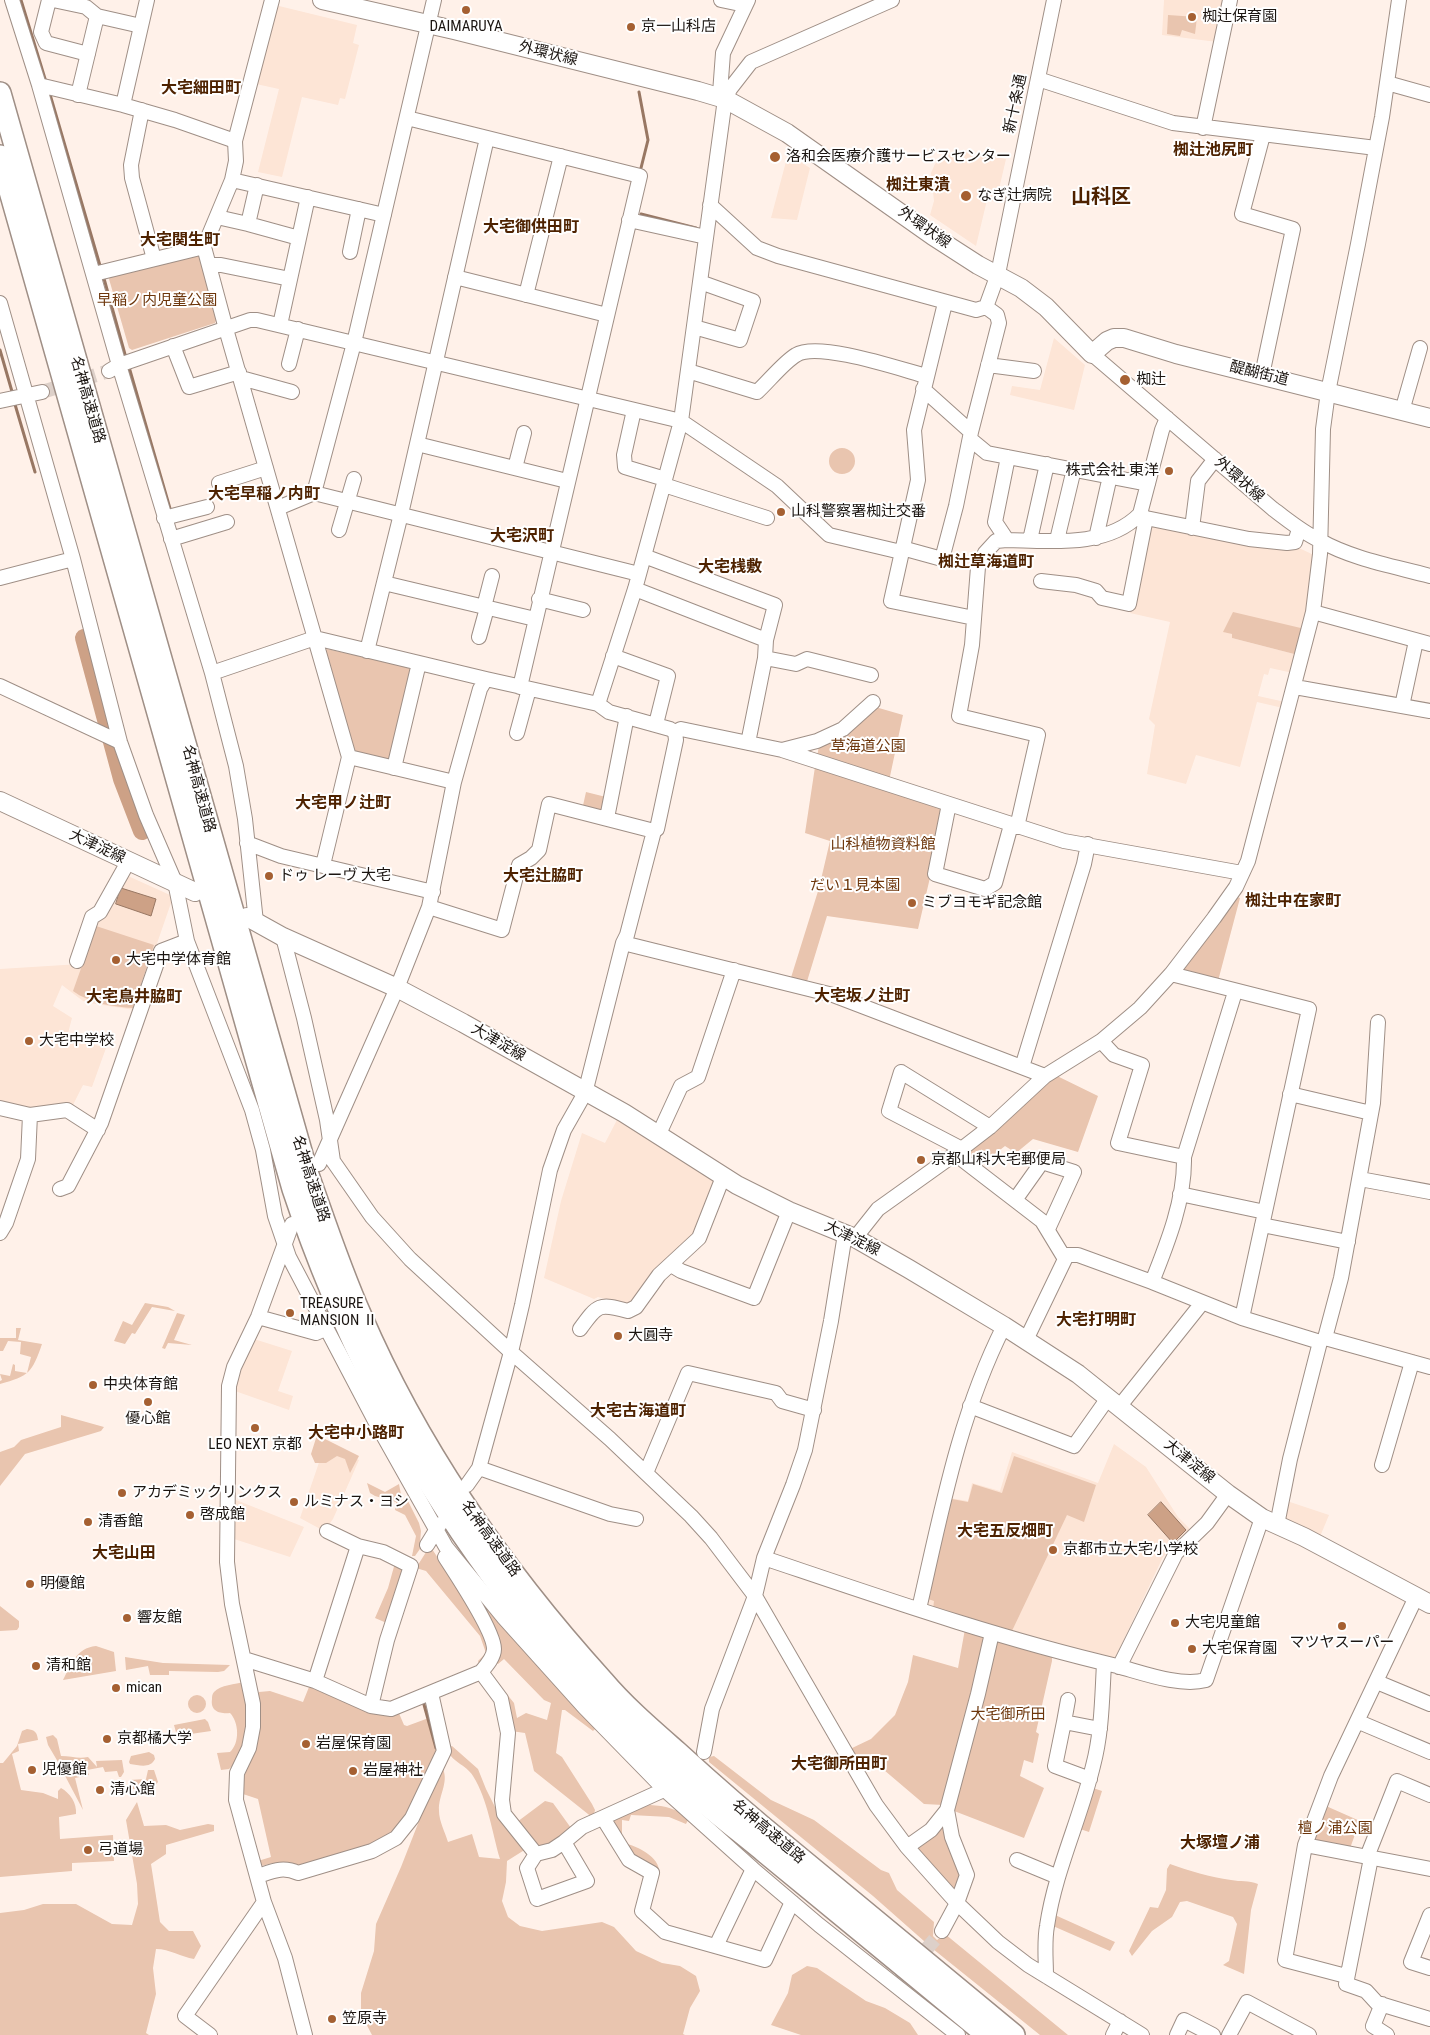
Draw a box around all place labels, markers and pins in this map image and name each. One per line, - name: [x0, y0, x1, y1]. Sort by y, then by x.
- marker: DAIMARUYA: [460, 4, 472, 16]
- place label: 椥辻保育園: [1202, 8, 1277, 26]
- marker: 椥辻保育園: [1186, 11, 1198, 23]
- place label: DAIMARUYA: [429, 18, 503, 36]
- place label: 京一山科店: [641, 18, 716, 36]
- marker: 京一山科店: [625, 21, 637, 33]
- place label: 洛和会医療介護サービスセンター: [786, 148, 1011, 166]
- marker: 洛和会医療介護サービスセンター: [768, 150, 782, 164]
- place label: なぎ辻病院: [977, 187, 1052, 205]
- marker: なぎ辻病院: [959, 189, 973, 203]
- place label: 椥辻: [1136, 371, 1166, 389]
- marker: 椥辻: [1118, 373, 1132, 387]
- place label: 株式会社 東洋: [1066, 462, 1159, 480]
- marker: 株式会社 東洋: [1163, 465, 1175, 477]
- place label: 山科警察署椥辻交番: [791, 503, 926, 521]
- marker: 山科警察署椥辻交番: [775, 506, 787, 518]
- place label: ドゥ レーヴ 大宅: [279, 867, 391, 885]
- marker: ドゥ レーヴ 大宅: [263, 870, 275, 882]
- place label: ミブヨモギ記念館: [922, 894, 1042, 912]
- marker: ミブヨモギ記念館: [906, 897, 918, 909]
- place label: 大宅中学体育館: [126, 951, 231, 969]
- marker: 大宅中学体育館: [110, 954, 122, 966]
- place label: 大宅中学校: [39, 1032, 114, 1050]
- marker: 大宅中学校: [23, 1035, 35, 1047]
- place label: 京都山科大宅郵便局: [931, 1151, 1066, 1169]
- marker: 京都山科大宅郵便局: [915, 1154, 927, 1166]
- place label: TREASURE MANSION Ⅱ: [300, 1295, 378, 1330]
- marker: TREASURE MANSION Ⅱ: [284, 1307, 296, 1319]
- place label: 大圓寺: [628, 1327, 673, 1345]
- marker: 大圓寺: [612, 1330, 624, 1342]
- place label: 中央体育館: [103, 1376, 178, 1394]
- marker: 中央体育館: [87, 1379, 99, 1391]
- marker: 優心館: [142, 1396, 154, 1408]
- place label: 優心館: [126, 1410, 170, 1428]
- marker: LEO NEXT 京都: [249, 1422, 261, 1434]
- place label: LEO NEXT 京都: [208, 1436, 302, 1454]
- place label: アカデミックリンクス: [132, 1484, 282, 1502]
- marker: アカデミックリンクス: [116, 1487, 128, 1499]
- place label: ルミナス・ヨシ: [304, 1493, 409, 1511]
- marker: ルミナス・ヨシ: [288, 1496, 300, 1508]
- place label: 啓成館: [200, 1506, 245, 1524]
- marker: 啓成館: [184, 1509, 196, 1521]
- place label: 清香館: [98, 1513, 143, 1531]
- marker: 清香館: [82, 1516, 94, 1528]
- place label: 京都市立大宅小学校: [1063, 1541, 1198, 1559]
- marker: 京都市立大宅小学校: [1047, 1544, 1059, 1556]
- place label: 明優館: [40, 1575, 85, 1593]
- marker: 明優館: [24, 1578, 36, 1590]
- place label: 響友館: [137, 1609, 182, 1627]
- marker: 響友館: [121, 1612, 133, 1624]
- place label: 大宅児童館: [1185, 1614, 1260, 1632]
- marker: 大宅児童館: [1169, 1617, 1181, 1629]
- marker: マツヤスーパー: [1336, 1620, 1348, 1632]
- place label: マツヤスーパー: [1290, 1634, 1394, 1652]
- place label: 大宅保育園: [1202, 1640, 1277, 1658]
- marker: 大宅保育園: [1186, 1643, 1198, 1655]
- place label: 清和館: [46, 1657, 91, 1675]
- marker: 清和館: [30, 1660, 42, 1672]
- place label: mican: [126, 1679, 162, 1697]
- marker: mican: [110, 1682, 122, 1694]
- place label: 京都橘大学: [117, 1730, 192, 1748]
- marker: 京都橘大学: [101, 1733, 113, 1745]
- place label: 岩屋保育園: [316, 1735, 391, 1753]
- marker: 岩屋保育園: [300, 1738, 312, 1750]
- place label: 児優館: [42, 1761, 87, 1779]
- place label: 岩屋神社: [363, 1762, 423, 1780]
- marker: 児優館: [26, 1764, 38, 1776]
- marker: 岩屋神社: [347, 1765, 359, 1777]
- place label: 清心館: [110, 1781, 155, 1799]
- marker: 清心館: [94, 1784, 106, 1796]
- place label: 弓道場: [98, 1841, 143, 1859]
- marker: 弓道場: [82, 1844, 94, 1856]
- place label: 笠原寺: [342, 2010, 387, 2028]
- marker: 笠原寺: [326, 2013, 338, 2025]

